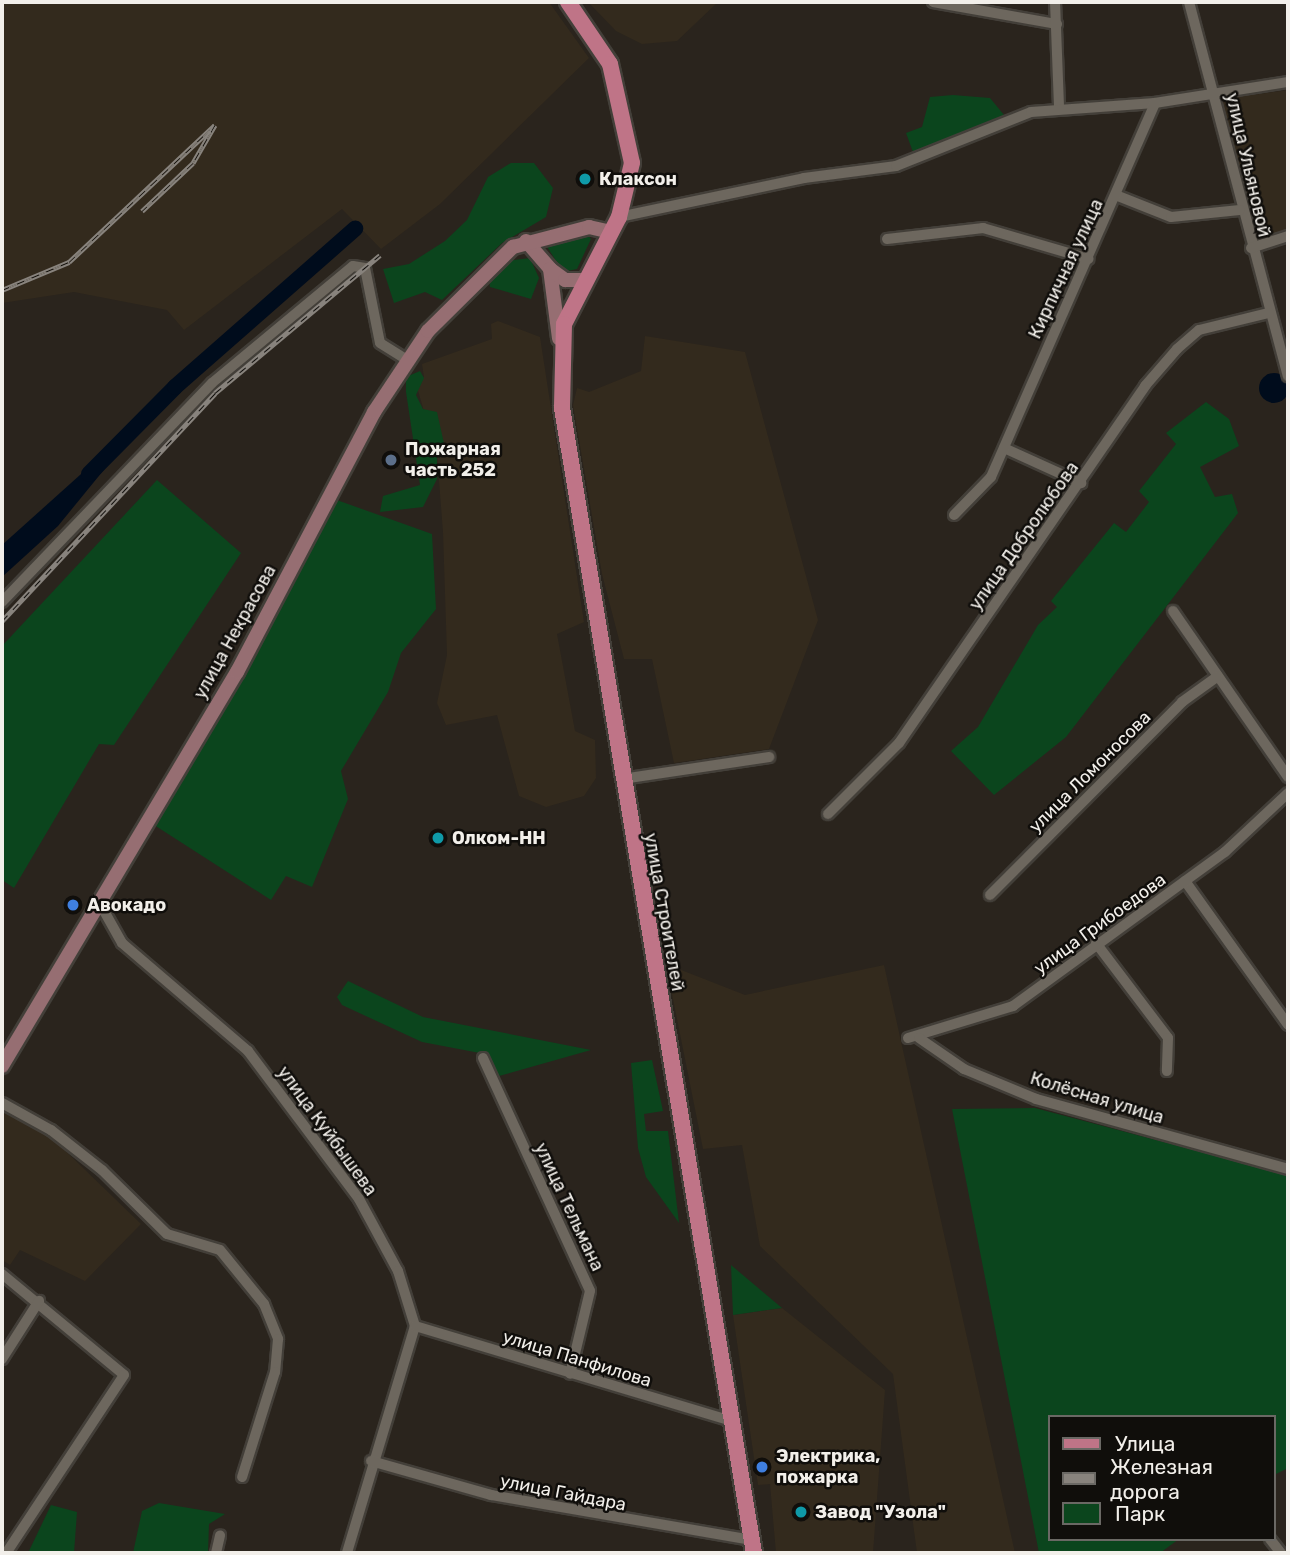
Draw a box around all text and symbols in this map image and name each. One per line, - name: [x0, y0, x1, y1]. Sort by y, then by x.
- street label: улица Ульяновой: [1221, 91, 1275, 239]
- place label: Клаксон: [599, 168, 677, 190]
- marker: Клаксон: [577, 171, 593, 187]
- street label: Кирпичная улица: [1024, 196, 1108, 342]
- place label: Пожарная часть 252: [405, 439, 501, 482]
- marker: Пожарная часть 252: [383, 452, 399, 468]
- street label: улица Добролюбова: [965, 458, 1083, 614]
- street label: улица Некрасова: [189, 561, 281, 703]
- street label: улица Ломоносова: [1025, 707, 1155, 837]
- place label: Олком-НН: [452, 827, 546, 849]
- marker: Олком-НН: [430, 830, 446, 846]
- street label: улица Строителей: [639, 831, 689, 993]
- street label: улица Грибоедова: [1030, 869, 1170, 979]
- place label: Авокадо: [87, 894, 166, 916]
- marker: Авокадо: [65, 897, 81, 913]
- street label: улица Куйбышева: [273, 1062, 381, 1200]
- street label: Колёсная улица: [1028, 1067, 1166, 1129]
- street label: улица Тельмана: [530, 1139, 608, 1275]
- street label: улица Панфилова: [500, 1326, 654, 1392]
- legend: [1048, 1415, 1276, 1541]
- text: Улица: [1115, 1431, 1175, 1456]
- place label: Электрика, пожарка: [776, 1446, 880, 1488]
- text: Железная дорога: [1110, 1454, 1213, 1504]
- marker: Электрика, пожарка: [754, 1459, 770, 1475]
- street label: улица Гайдара: [498, 1470, 628, 1516]
- place label: Завод "Узола": [815, 1501, 946, 1523]
- text: Парк: [1115, 1501, 1165, 1526]
- marker: Завод "Узола": [793, 1504, 809, 1520]

